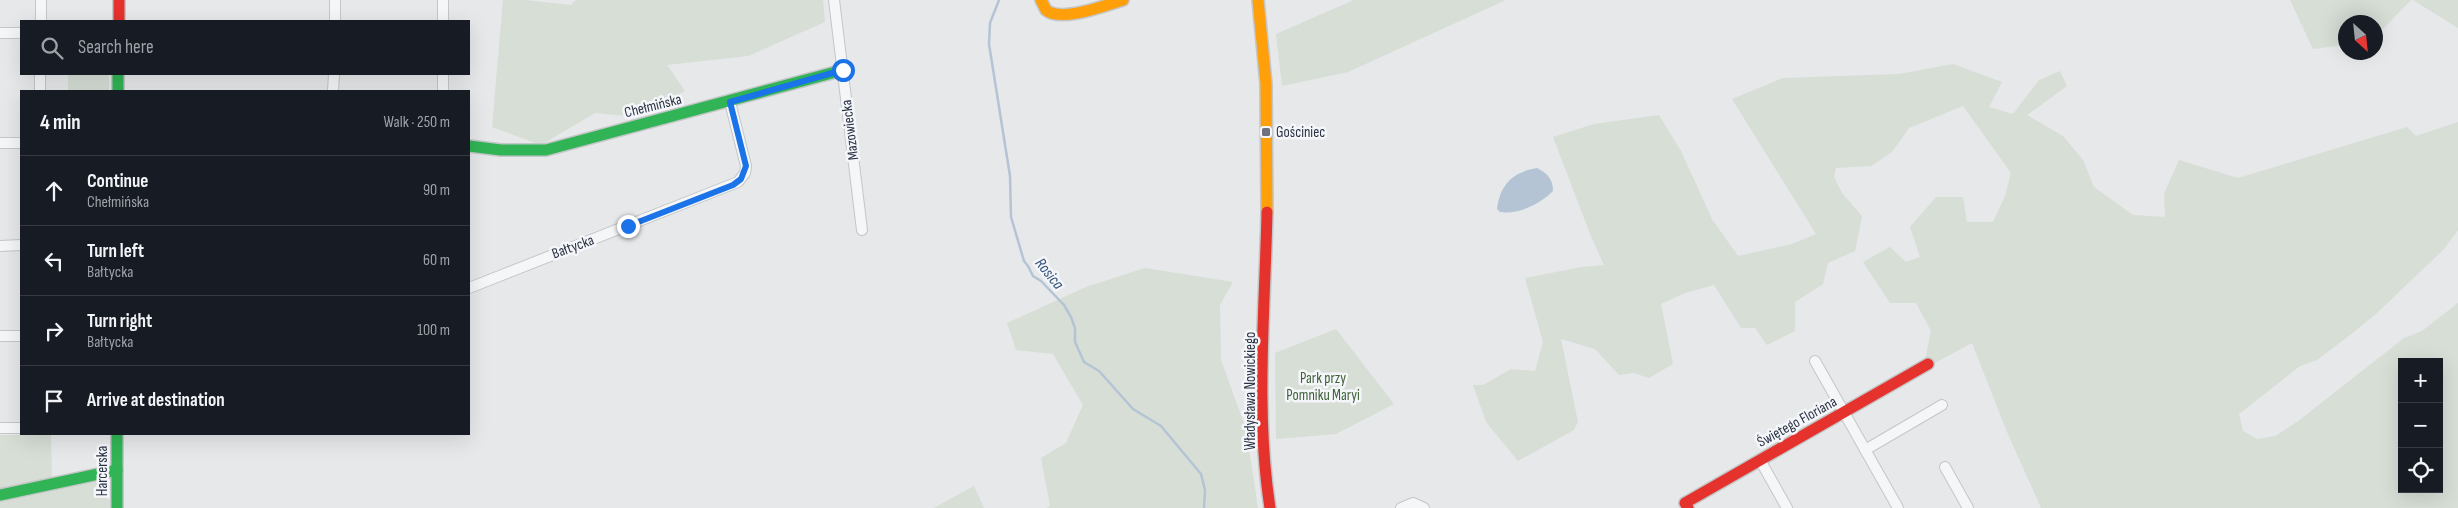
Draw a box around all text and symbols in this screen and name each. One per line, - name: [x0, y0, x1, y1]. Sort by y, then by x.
- north arrow: [2338, 15, 2383, 60]
- search box: [20, 20, 470, 75]
- icon: search: [38, 34, 66, 62]
- text: Search here: [78, 36, 154, 59]
- route start: [832, 59, 855, 82]
- street label: Chełmińska: [622, 90, 684, 122]
- street label: Mazowiecka: [837, 98, 863, 161]
- text: 4 min: [40, 110, 81, 135]
- text: Walk · 250 m: [384, 113, 450, 132]
- place label: Gościniec: [1276, 123, 1325, 142]
- marker: Gościniec: [1260, 126, 1272, 138]
- text: Continue: [87, 170, 148, 193]
- icon: ahead: [40, 177, 68, 205]
- text: 90 m: [423, 181, 450, 200]
- text: Chełmińska: [87, 193, 149, 212]
- route end: [617, 215, 640, 238]
- street label: Bałtycka: [549, 231, 597, 263]
- text: Turn left: [87, 240, 144, 263]
- icon: left: [40, 247, 68, 275]
- text: 60 m: [423, 251, 450, 270]
- water label: Rosica: [1031, 254, 1068, 294]
- text: Bałtycka: [87, 263, 133, 282]
- text: Turn right: [87, 310, 152, 333]
- icon: right: [40, 317, 68, 345]
- text: 100 m: [417, 321, 450, 340]
- street label: Władysława Nowickiego: [1241, 332, 1260, 450]
- text: Bałtycka: [87, 333, 133, 352]
- map controls: [2398, 358, 2443, 493]
- button: +: [2398, 358, 2443, 403]
- park label: Park przy Pomniku Maryi: [1286, 369, 1360, 405]
- icon: arrive: [40, 387, 68, 415]
- text: Arrive at destination: [87, 389, 225, 412]
- street label: Świętego Floriana: [1754, 392, 1840, 452]
- button: −: [2398, 403, 2443, 448]
- street label: Harcerska: [93, 446, 112, 496]
- button: locate: [2398, 448, 2443, 493]

